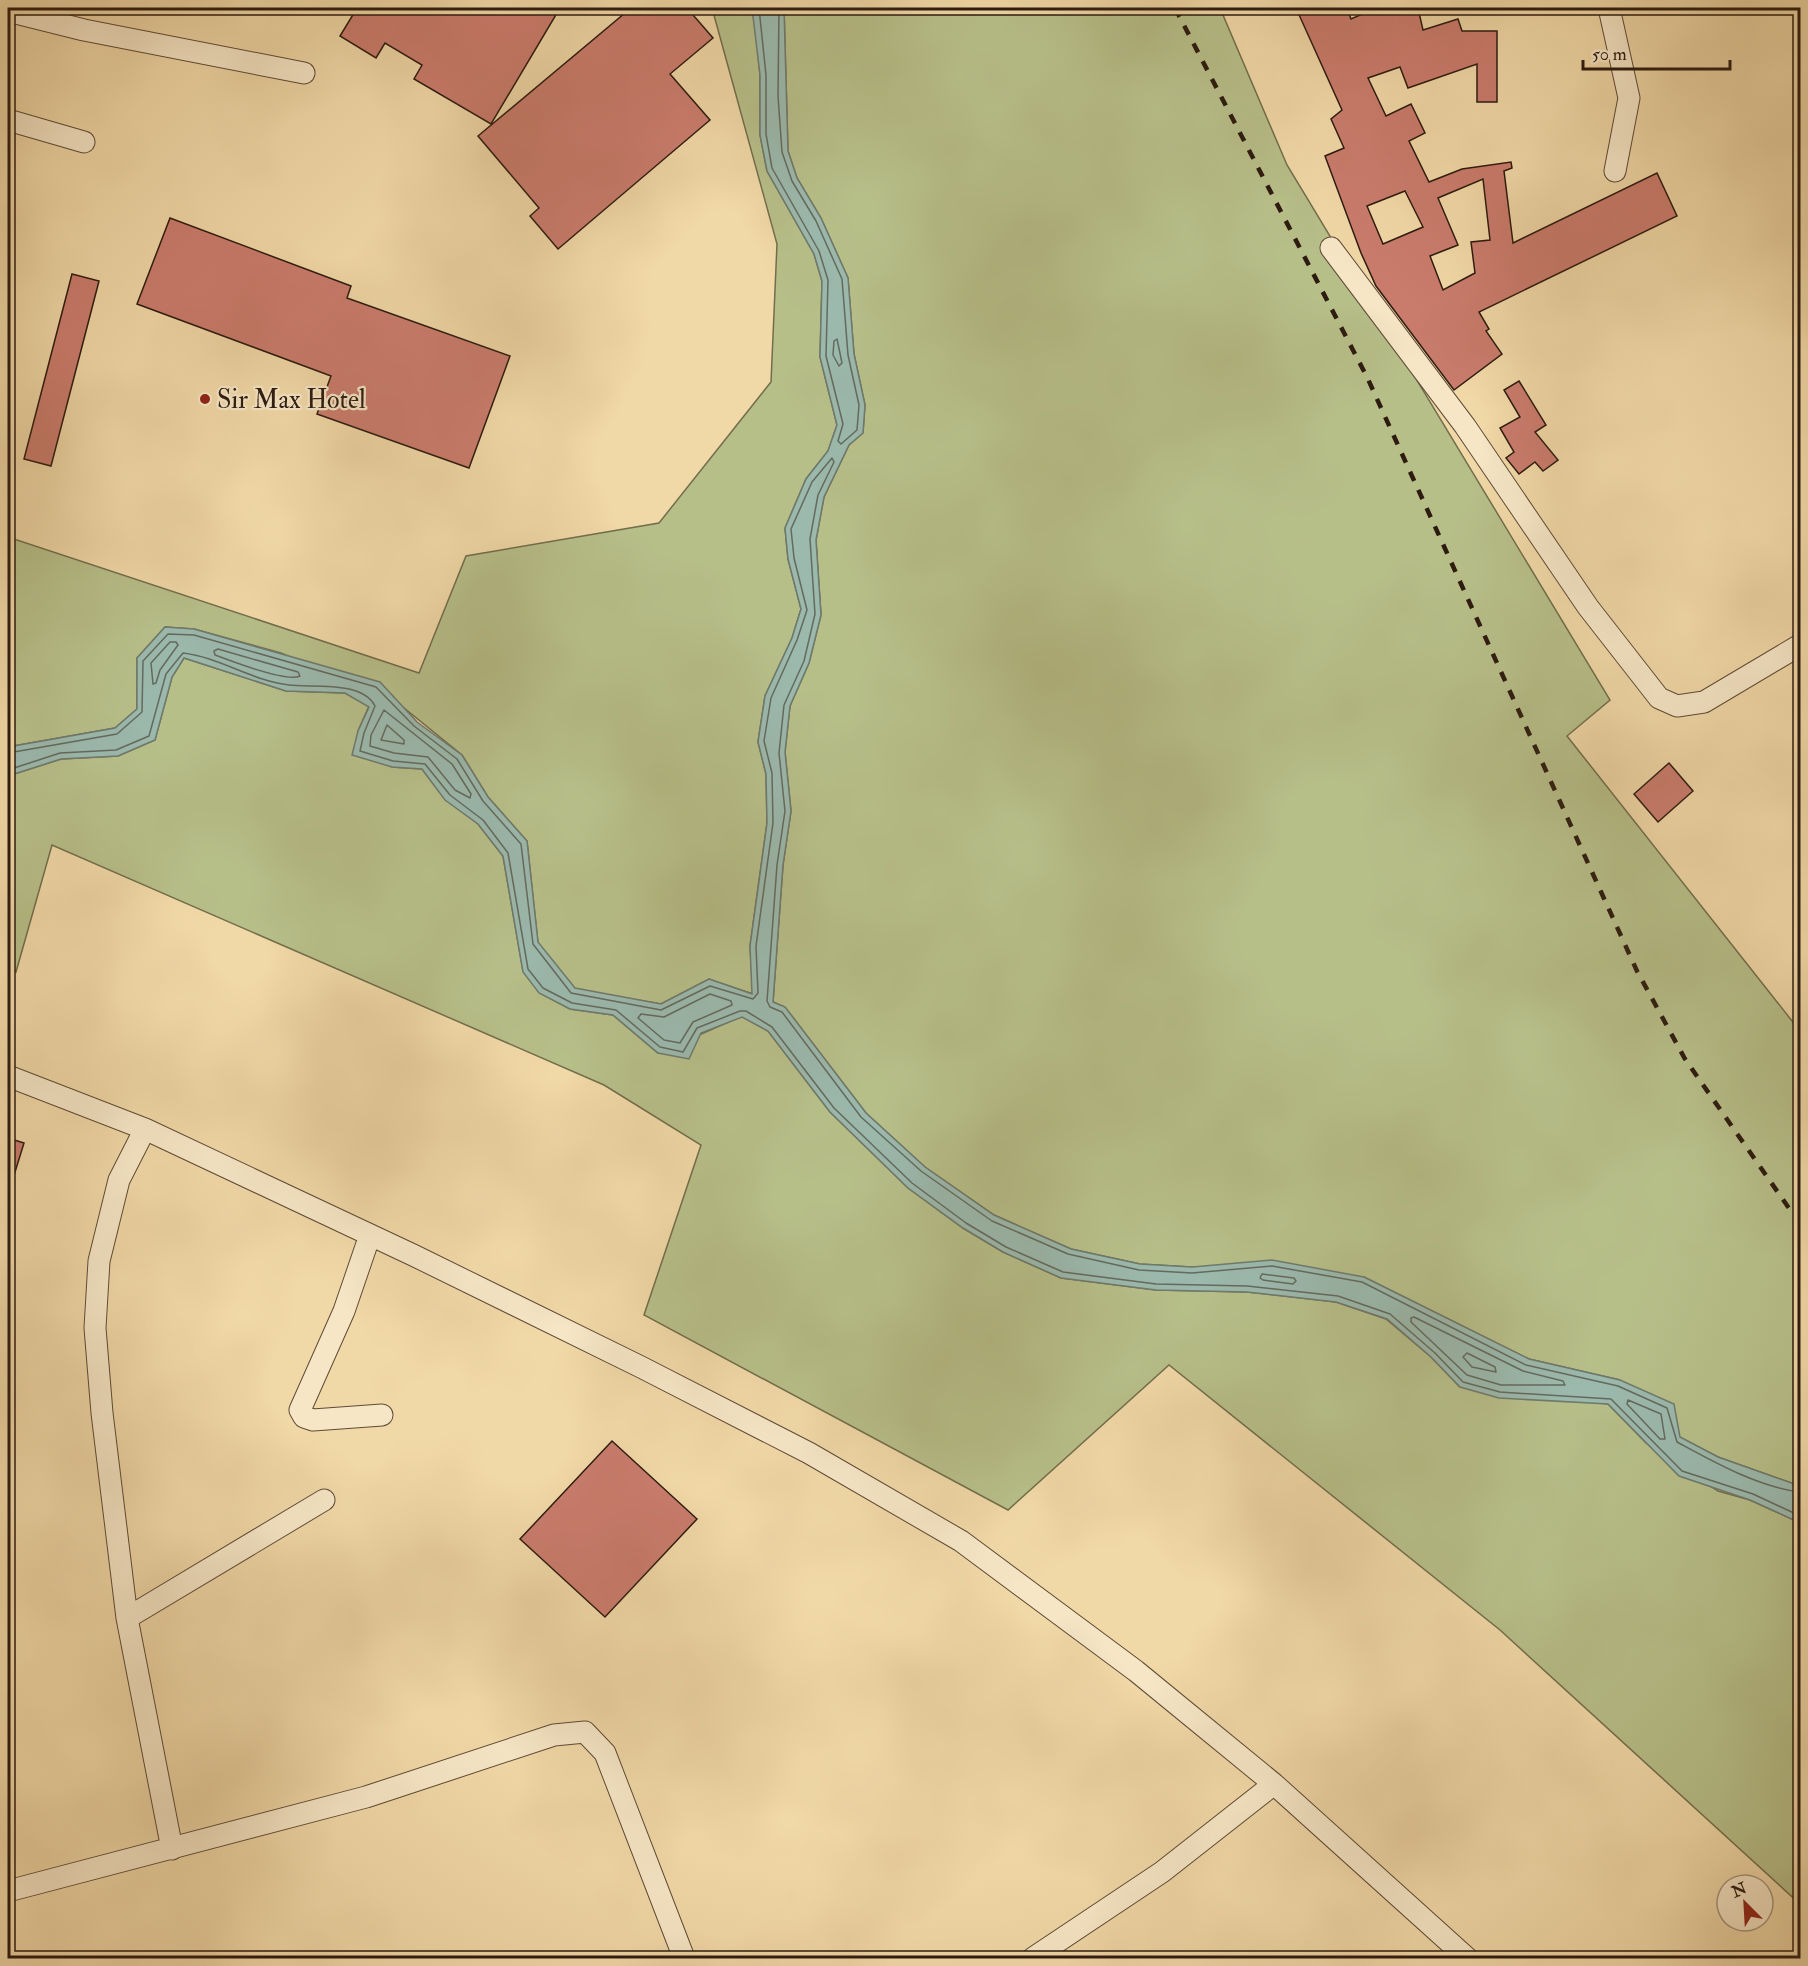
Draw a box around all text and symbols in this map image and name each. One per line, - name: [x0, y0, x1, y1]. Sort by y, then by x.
- scale bar: [1583, 33, 1730, 71]
- text: 50 m: [1592, 43, 1627, 66]
- place label: Sir Max Hotel: [217, 384, 366, 416]
- marker: Sir Max Hotel: [198, 392, 212, 406]
- north arrow: [1715, 1873, 1775, 1933]
- text: N: [1728, 1878, 1751, 1903]

